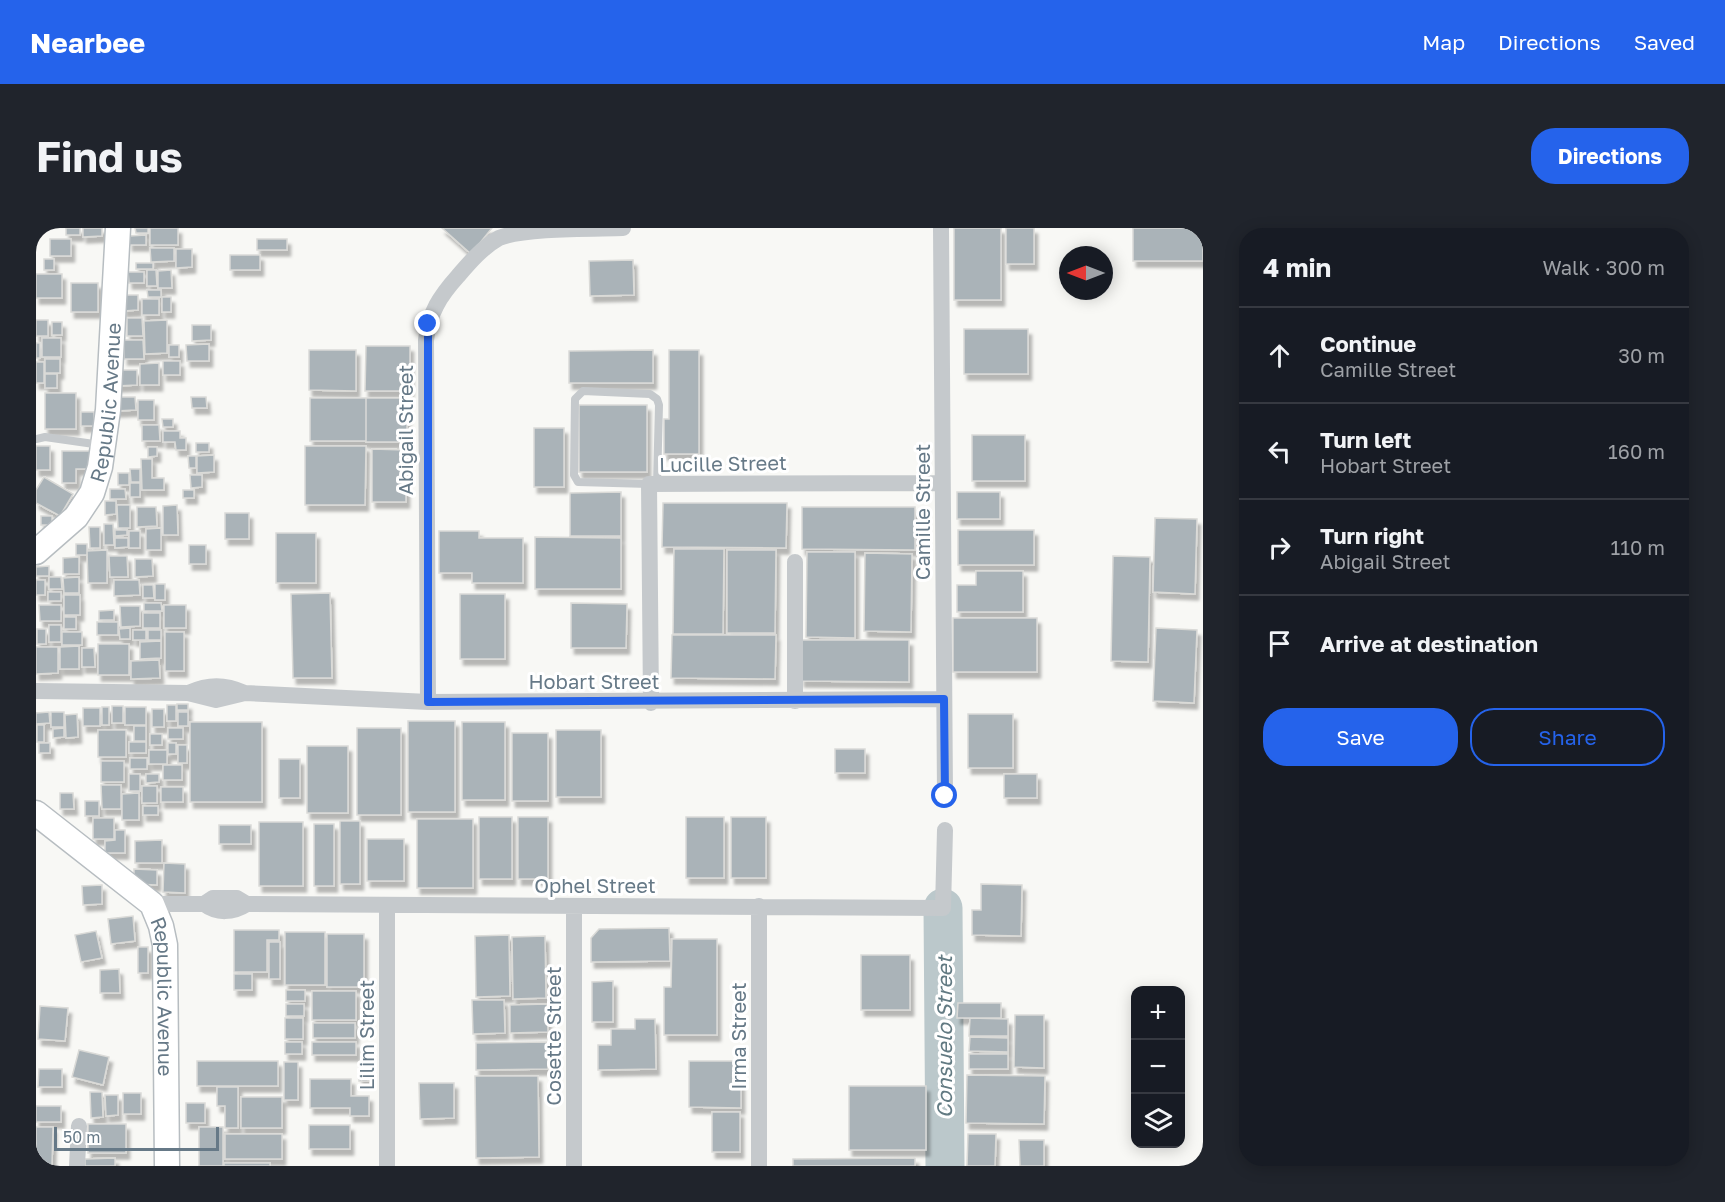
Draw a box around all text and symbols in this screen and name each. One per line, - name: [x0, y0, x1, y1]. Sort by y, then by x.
- text: Nearbee: [30, 26, 145, 59]
- text: Map: [1422, 29, 1465, 55]
- text: Directions: [1498, 29, 1601, 55]
- text: Saved: [1634, 29, 1695, 55]
- button: Directions: [1531, 128, 1689, 184]
- text: Find us: [36, 131, 183, 181]
- north arrow: [1059, 246, 1113, 300]
- text: 4 min: [1263, 252, 1331, 283]
- text: Walk · 300 m: [1542, 255, 1665, 279]
- route end: [414, 310, 440, 336]
- street label: Republic Avenue: [84, 322, 125, 485]
- text: Continue: [1320, 330, 1416, 357]
- icon: ahead: [1263, 339, 1296, 372]
- text: 30 m: [1618, 343, 1665, 367]
- text: Camille Street: [1320, 357, 1456, 381]
- street label: Abigail Street: [393, 365, 417, 495]
- text: Turn left: [1320, 426, 1411, 453]
- icon: left: [1263, 435, 1296, 468]
- text: 160 m: [1608, 439, 1665, 463]
- street label: Camille Street: [910, 444, 934, 580]
- street label: Lucille Street: [659, 450, 787, 476]
- text: Hobart Street: [1320, 453, 1451, 477]
- text: Turn right: [1320, 522, 1424, 549]
- icon: right: [1263, 531, 1296, 564]
- text: 110 m: [1611, 535, 1665, 559]
- text: Abigail Street: [1320, 549, 1451, 573]
- icon: arrive: [1263, 627, 1296, 660]
- text: Arrive at destination: [1320, 630, 1538, 657]
- street label: Hobart Street: [528, 669, 660, 693]
- button: Save: [1263, 708, 1458, 766]
- button: Share: [1470, 708, 1665, 766]
- route start: [931, 782, 957, 808]
- street label: Ophel Street: [534, 873, 656, 897]
- street label: Republic Avenue: [146, 913, 178, 1077]
- water label: Consuelo Street: [931, 953, 957, 1118]
- street label: Cosette Street: [541, 966, 565, 1106]
- street label: Lilim Street: [354, 980, 378, 1090]
- street label: Irma Street: [726, 982, 750, 1090]
- map controls: [1131, 986, 1185, 1148]
- button: +: [1131, 986, 1185, 1040]
- button: −: [1131, 1040, 1185, 1094]
- button: layers: [1131, 1094, 1185, 1148]
- scale bar: [54, 1124, 219, 1152]
- text: 50 m: [63, 1127, 100, 1147]

